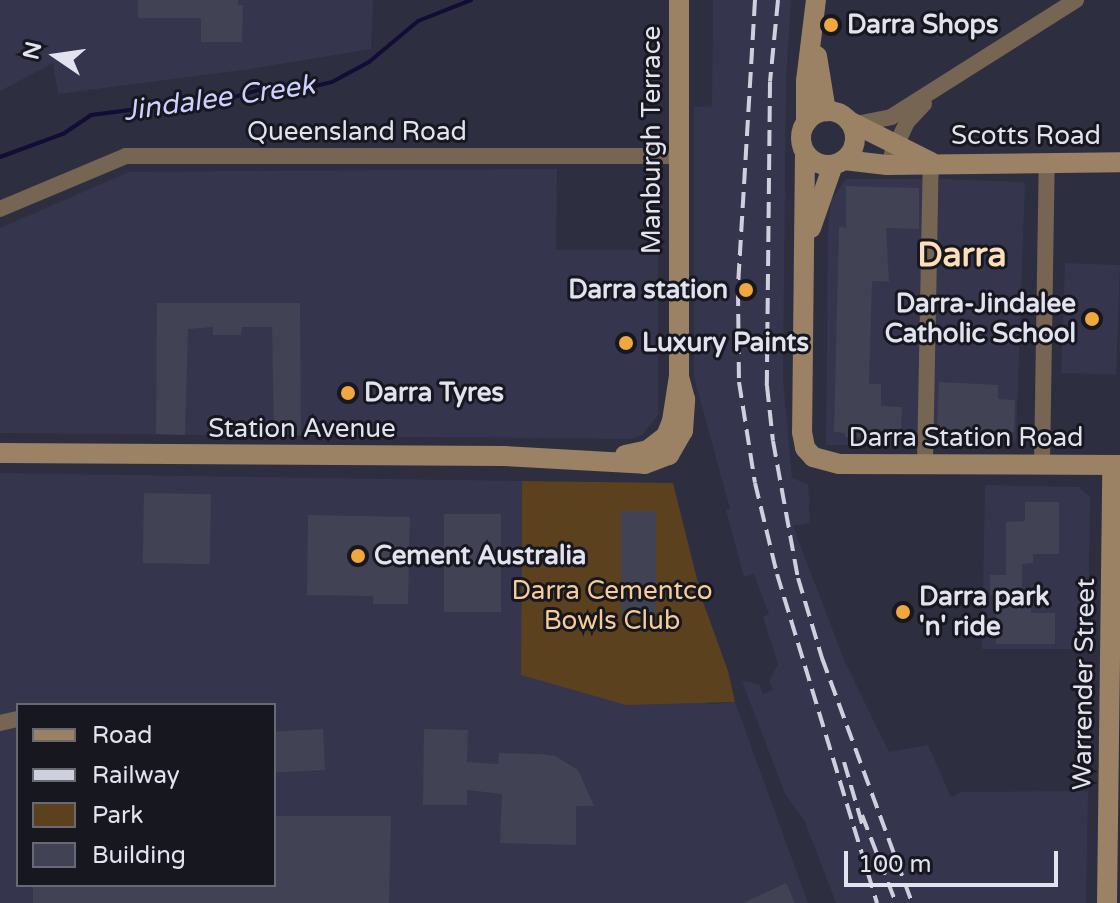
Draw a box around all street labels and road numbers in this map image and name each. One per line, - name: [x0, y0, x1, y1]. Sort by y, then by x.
- street label: Manburgh Terrace: [636, 26, 668, 254]
- street label: Queensland Road: [247, 116, 467, 148]
- street label: Scotts Road: [951, 120, 1101, 152]
- street label: Station Avenue: [208, 413, 396, 445]
- street label: Darra Station Road: [849, 422, 1083, 454]
- street label: Warrender Street: [1067, 578, 1101, 790]

